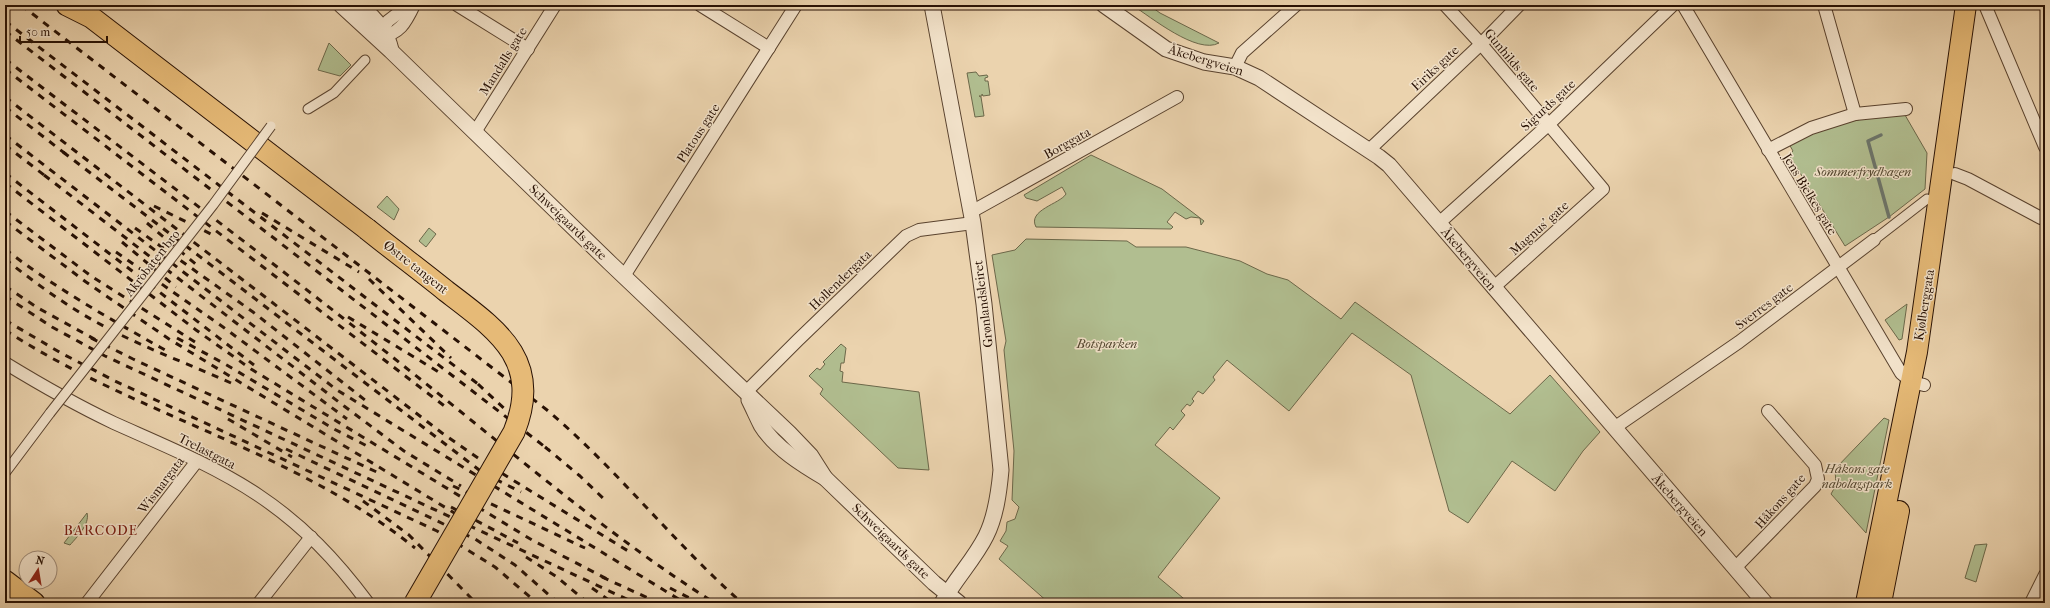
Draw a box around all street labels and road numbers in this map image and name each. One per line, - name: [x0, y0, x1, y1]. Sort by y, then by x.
- street label: Mandalls gate: [476, 24, 530, 98]
- street label: Gunhilds gate: [1481, 26, 1543, 95]
- street label: Åkebergveien: [1166, 41, 1246, 79]
- street label: Eiriks gate: [1408, 42, 1462, 94]
- street label: Sigurds gate: [1518, 76, 1579, 134]
- street label: Platous gate: [673, 100, 723, 165]
- street label: Borggata: [1041, 124, 1094, 162]
- street label: Jens Bjelkes gate: [1779, 150, 1841, 238]
- street label: Schweigaards gate: [526, 181, 610, 263]
- street label: Magnus’ gate: [1506, 197, 1572, 258]
- street label: Åkebergveien: [1438, 224, 1500, 294]
- street label: Akrobaten bro: [121, 226, 183, 300]
- street label: Østre tangent: [381, 237, 452, 297]
- street label: Hollendergata: [806, 246, 875, 313]
- street label: Grønlandsleiret: [970, 259, 996, 349]
- street label: Kjølberggata: [1911, 267, 1937, 342]
- street label: Sverres gate: [1732, 279, 1796, 333]
- street label: Trelastgata: [176, 430, 239, 472]
- street label: Wismargata: [134, 453, 188, 517]
- street label: Åkebergveien: [1648, 470, 1711, 540]
- street label: Håkons gate: [1752, 470, 1809, 531]
- street label: Schweigaards gate: [849, 500, 933, 582]

